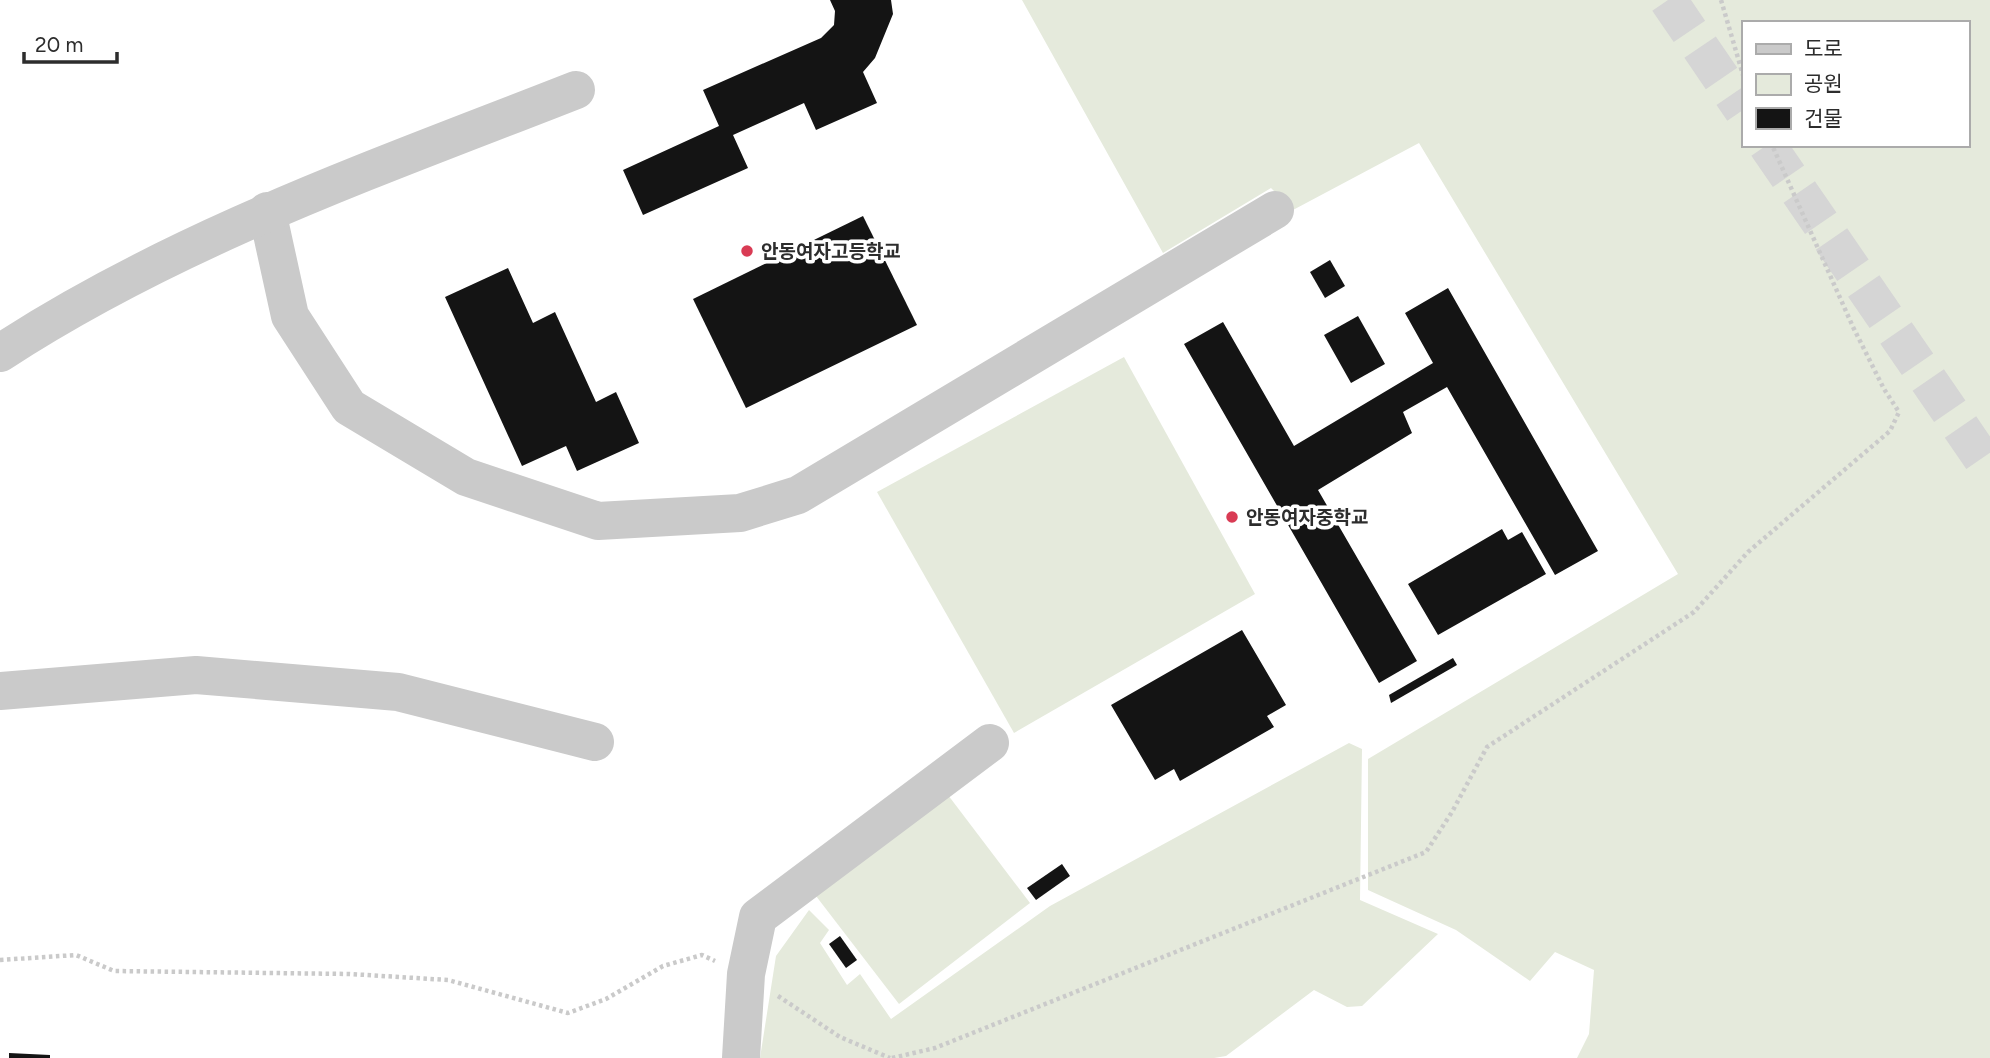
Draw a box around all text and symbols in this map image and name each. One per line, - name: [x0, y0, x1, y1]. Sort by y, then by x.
- scale bar: [24, 21, 117, 65]
- legend: [1742, 21, 1969, 147]
- text: 20 m: [35, 32, 83, 57]
- text: 도로: [1804, 36, 1843, 61]
- text: 공원: [1804, 71, 1843, 96]
- text: 건물: [1804, 106, 1843, 131]
- place label: 안동여자고등학교: [761, 240, 901, 263]
- marker: 안동여자고등학교: [739, 243, 755, 259]
- place label: 안동여자중학교: [1246, 506, 1368, 529]
- marker: 안동여자중학교: [1224, 509, 1240, 525]

